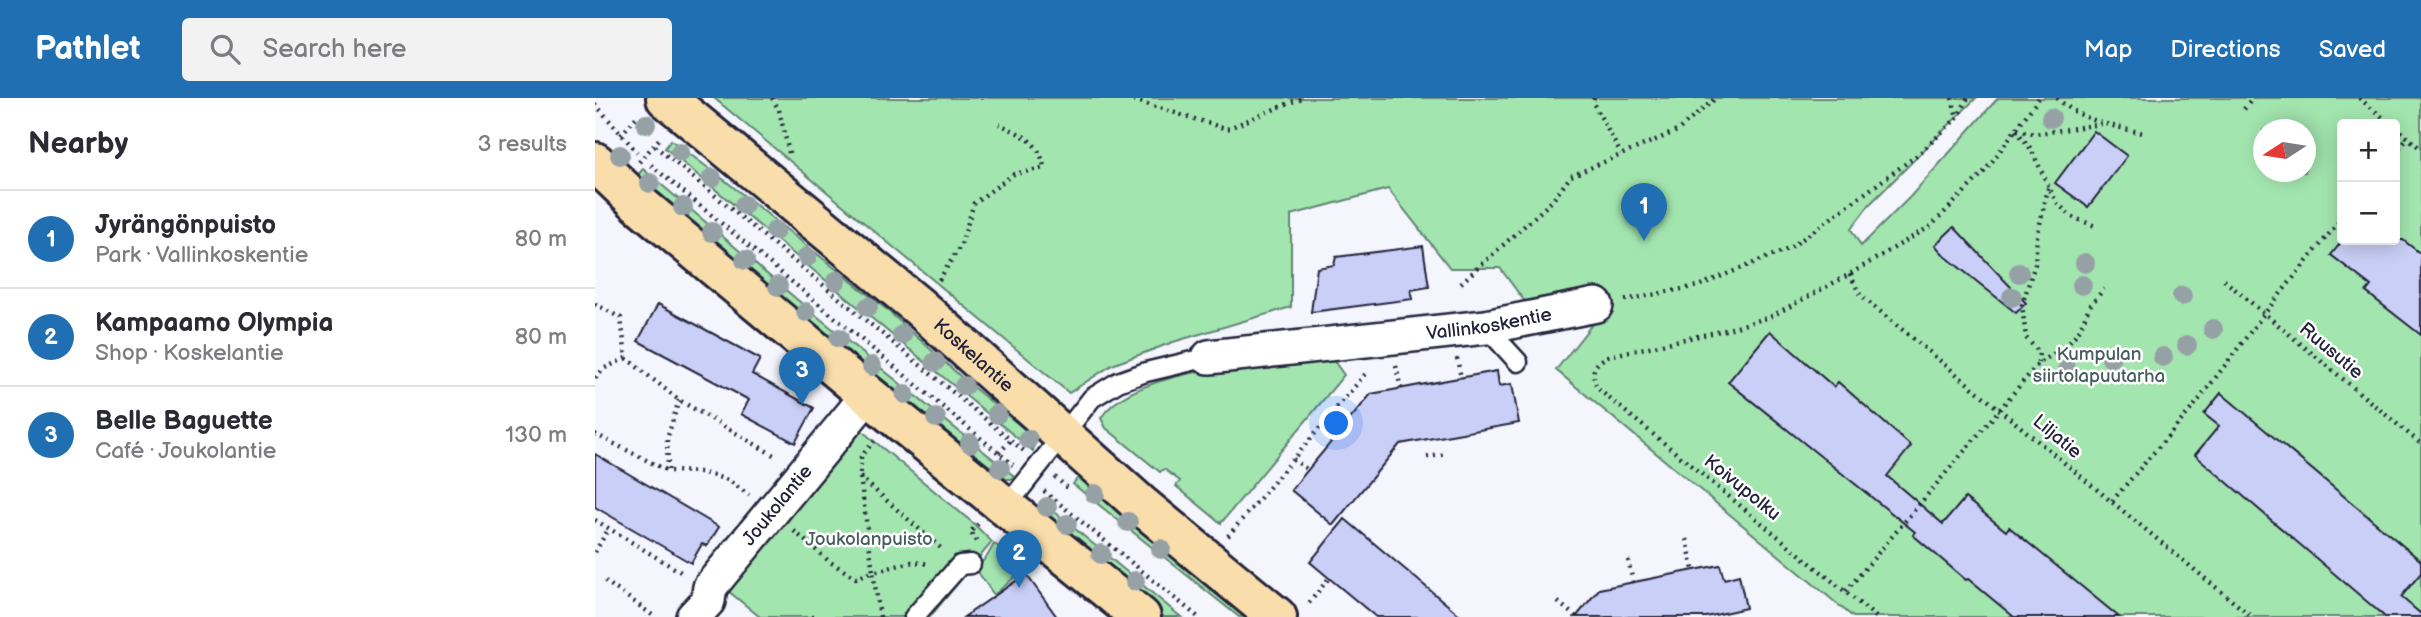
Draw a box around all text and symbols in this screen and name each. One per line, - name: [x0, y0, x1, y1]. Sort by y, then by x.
- search box: [182, 18, 672, 81]
- text: Pathlet: [35, 29, 140, 69]
- icon: search: [206, 30, 244, 68]
- text: Search here: [262, 34, 406, 65]
- text: Map: [2084, 35, 2132, 64]
- text: Directions: [2170, 35, 2281, 64]
- text: Saved: [2319, 35, 2386, 64]
- north arrow: [2253, 119, 2316, 182]
- map controls: [2337, 119, 2400, 245]
- button: +: [2337, 119, 2400, 182]
- text: Nearby: [28, 126, 128, 162]
- text: 3 results: [478, 130, 567, 158]
- button: −: [2337, 182, 2400, 245]
- pin: 1: [1621, 183, 1667, 241]
- text: Jyrängönpuisto: [95, 210, 276, 241]
- text: 1: [46, 225, 56, 253]
- text: 80 m: [515, 225, 567, 253]
- text: Park · Vallinkoskentie: [95, 241, 308, 269]
- street label: Vallinkoskentie: [1425, 303, 1554, 345]
- text: Kampaamo Olympia: [95, 308, 333, 339]
- street label: Koskelantie: [929, 314, 1018, 397]
- street label: Ruusutie: [2294, 318, 2368, 384]
- text: 2: [44, 323, 58, 351]
- text: 80 m: [515, 323, 567, 351]
- text: Shop · Koskelantie: [95, 339, 284, 367]
- park label: Kumpulan siirtolapuutarha: [2033, 343, 2165, 388]
- pin: 3: [779, 347, 825, 405]
- text: Belle Baguette: [95, 406, 273, 437]
- your location: [1319, 406, 1353, 440]
- street label: Liljatie: [2028, 410, 2086, 464]
- text: 3: [44, 421, 58, 449]
- text: 130 m: [505, 421, 567, 449]
- text: Café · Joukolantie: [95, 437, 276, 465]
- street label: Koivupolku: [1699, 450, 1785, 526]
- street label: Joukolantie: [737, 460, 817, 550]
- park label: Joukolanpuisto: [805, 528, 933, 551]
- pin: 2: [996, 530, 1042, 588]

